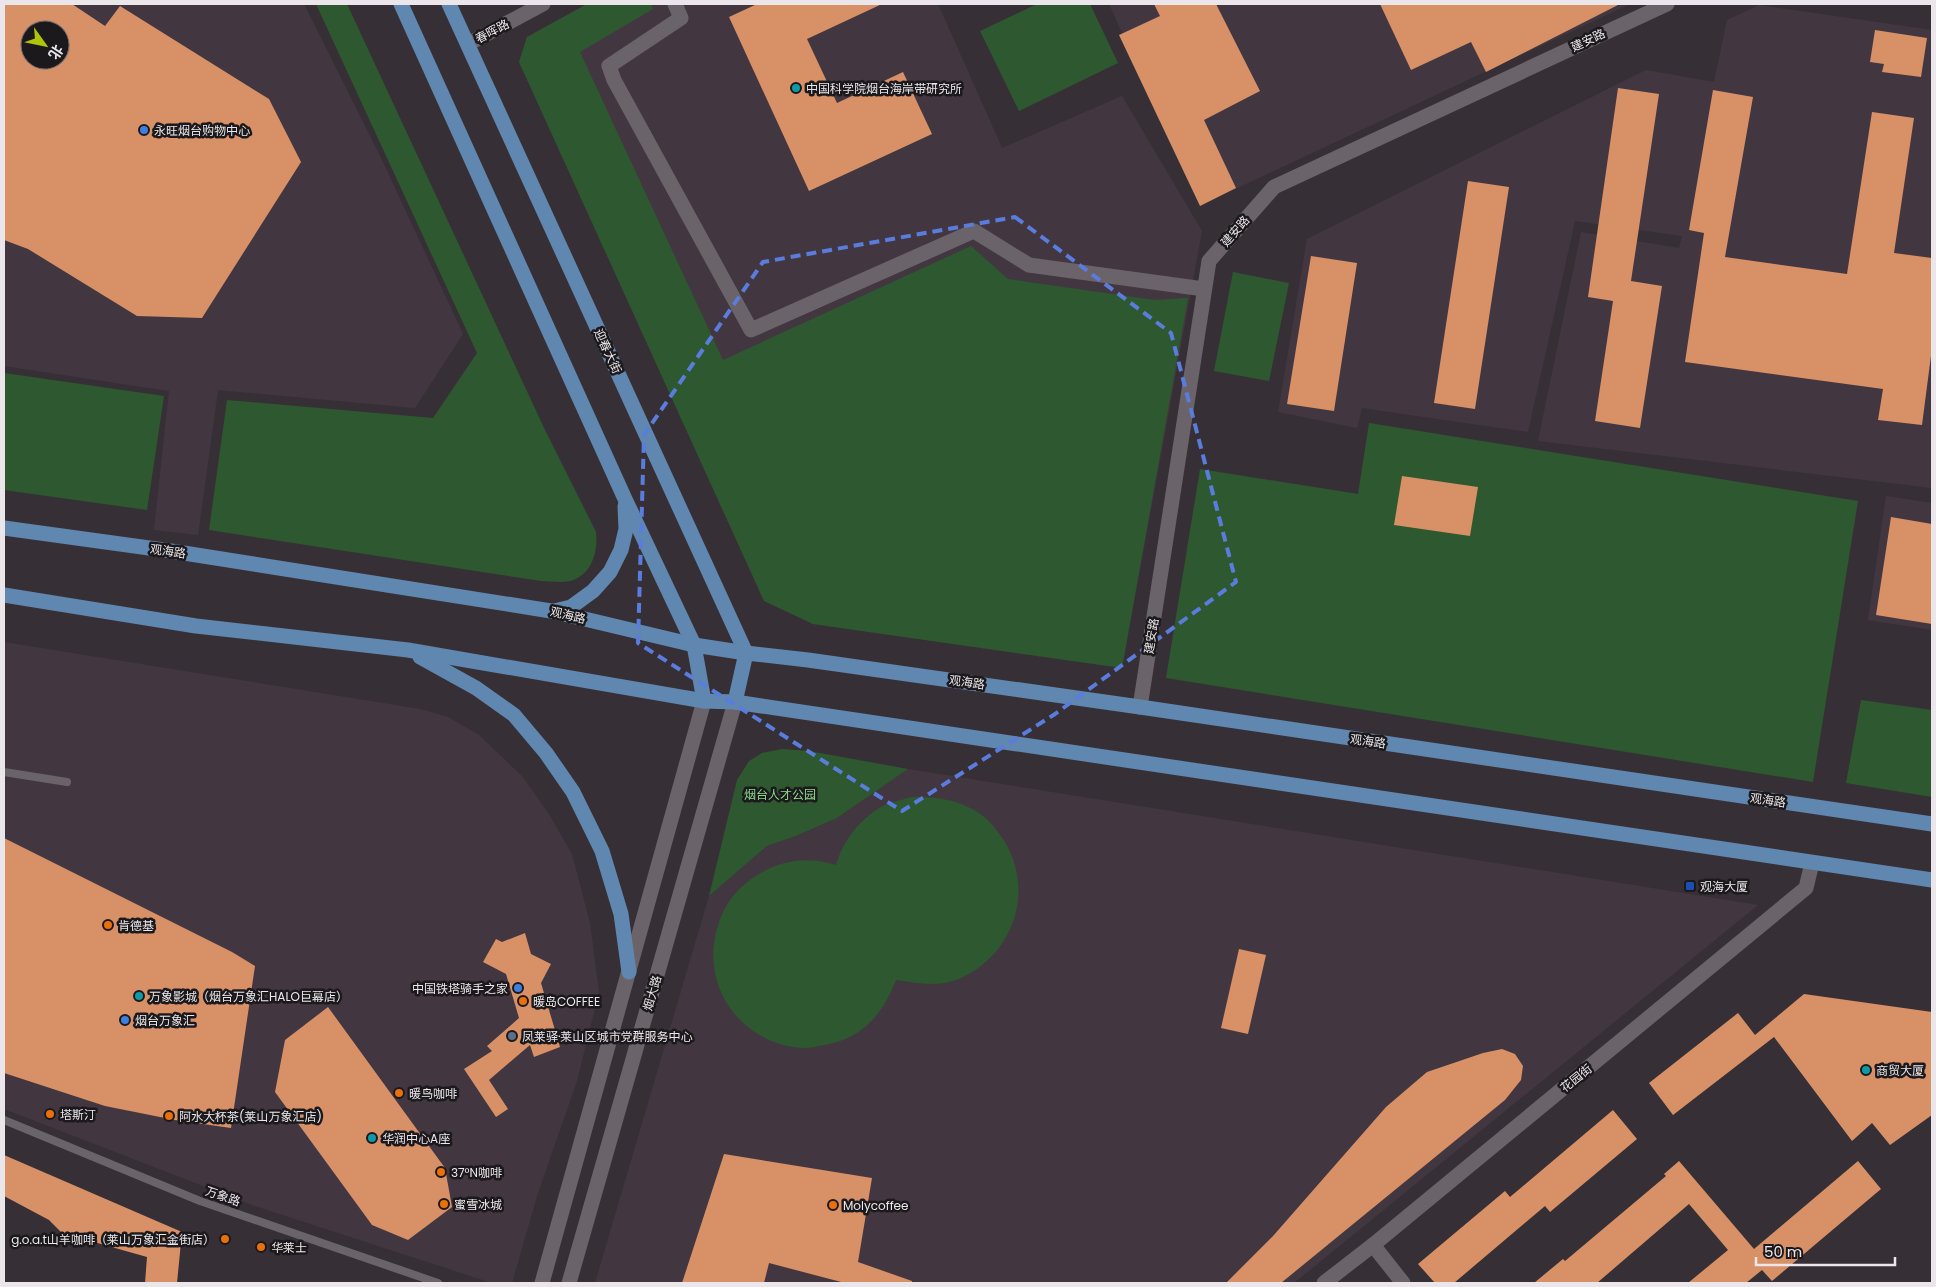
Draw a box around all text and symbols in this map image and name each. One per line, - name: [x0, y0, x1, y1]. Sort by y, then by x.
- street label: 春晖路: [472, 15, 512, 47]
- north arrow: [20, 20, 70, 70]
- street label: 建安路: [1568, 25, 1608, 55]
- text: 北: [44, 41, 68, 63]
- place label: 中国科学院烟台海岸带研究所: [806, 80, 962, 97]
- marker: 中国科学院烟台海岸带研究所: [790, 82, 802, 94]
- place label: 永旺烟台购物中心: [154, 122, 250, 139]
- marker: 永旺烟台购物中心: [138, 124, 150, 136]
- street label: 建安路: [1217, 212, 1253, 250]
- street label: 迎春大街: [590, 326, 626, 376]
- street label: 观海路: [149, 540, 187, 562]
- street label: 观海路: [549, 603, 587, 627]
- street label: 建安路: [1140, 617, 1162, 655]
- street label: 观海路: [948, 671, 986, 693]
- street label: 观海路: [1349, 730, 1387, 752]
- park label: 烟台人才公园: [744, 786, 816, 803]
- street label: 观海路: [1749, 789, 1787, 811]
- place label: 观海大厦: [1700, 878, 1748, 895]
- marker: 观海大厦: [1684, 880, 1696, 892]
- place label: 肯德基: [118, 917, 154, 934]
- marker: 肯德基: [102, 919, 114, 931]
- street label: 烟大路: [639, 973, 665, 1013]
- place label: 中国铁塔骑手之家: [412, 980, 508, 997]
- marker: 中国铁塔骑手之家: [512, 982, 524, 994]
- place label: 万象影城（烟台万象汇HALO巨幕店）: [149, 988, 348, 1005]
- marker: 万象影城（烟台万象汇HALO巨幕店）: [133, 990, 145, 1002]
- place label: 暖岛COFFEE: [533, 993, 600, 1010]
- marker: 暖岛COFFEE: [517, 995, 529, 1007]
- place label: 烟台万象汇: [135, 1012, 195, 1029]
- marker: 烟台万象汇: [119, 1014, 131, 1026]
- place label: 凤莱驿·莱山区城市党群服务中心: [522, 1028, 693, 1045]
- marker: 凤莱驿·莱山区城市党群服务中心: [506, 1030, 518, 1042]
- street label: 花园街: [1557, 1060, 1595, 1096]
- place label: 商贸大厦: [1876, 1062, 1924, 1079]
- marker: 商贸大厦: [1860, 1064, 1872, 1076]
- place label: 暖鸟咖啡: [409, 1085, 457, 1102]
- marker: 暖鸟咖啡: [393, 1087, 405, 1099]
- place label: 塔斯汀: [60, 1106, 96, 1123]
- marker: 塔斯汀: [44, 1108, 56, 1120]
- place label: 阿水大杯茶(莱山万象汇店): [179, 1108, 322, 1125]
- marker: 阿水大杯茶(莱山万象汇店): [163, 1110, 175, 1122]
- place label: 华润中心A座: [382, 1130, 450, 1147]
- marker: 华润中心A座: [366, 1132, 378, 1144]
- place label: 37°N咖啡: [451, 1164, 502, 1181]
- marker: 37°N咖啡: [435, 1166, 447, 1178]
- street label: 万象路: [203, 1182, 243, 1210]
- place label: 蜜雪冰城: [454, 1196, 502, 1213]
- place label: Molycoffee: [843, 1197, 908, 1214]
- marker: 蜜雪冰城: [438, 1198, 450, 1210]
- marker: Molycoffee: [827, 1199, 839, 1211]
- place label: g.o.a.t山羊咖啡（莱山万象汇金街店）: [11, 1231, 215, 1248]
- marker: g.o.a.t山羊咖啡（莱山万象汇金街店）: [219, 1233, 231, 1245]
- scale bar: [1756, 1234, 1895, 1266]
- place label: 华莱士: [271, 1239, 307, 1256]
- marker: 华莱士: [255, 1241, 267, 1253]
- text: 50 m: [1764, 1241, 1802, 1262]

